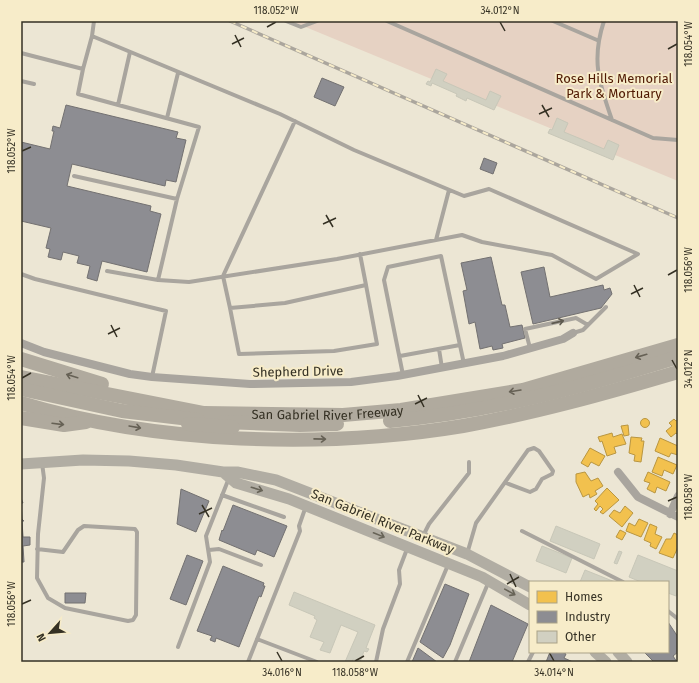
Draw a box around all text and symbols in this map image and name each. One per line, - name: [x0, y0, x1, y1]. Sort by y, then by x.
- text: 118.052°W: [253, 5, 299, 17]
- text: 34.012°N: [480, 5, 520, 17]
- text: 118.054°W: [683, 20, 695, 67]
- park label: Rose Hills Memorial Park & Mortuary: [556, 71, 673, 101]
- text: 118.052°W: [6, 128, 18, 174]
- text: 118.056°W: [683, 246, 695, 293]
- one-way arrow: [551, 317, 564, 325]
- text: 34.012°N: [683, 349, 695, 389]
- one-way arrow: [634, 353, 647, 360]
- text: 118.054°W: [6, 354, 18, 401]
- street label: Shepherd Drive: [253, 363, 343, 380]
- one-way arrow: [66, 372, 79, 379]
- one-way arrow: [509, 388, 522, 396]
- street label: San Gabriel River Freeway: [251, 403, 405, 423]
- one-way arrow: [52, 420, 65, 428]
- one-way arrow: [128, 424, 141, 432]
- one-way arrow: [313, 435, 326, 443]
- text: 118.058°W: [683, 473, 695, 520]
- one-way arrow: [250, 486, 263, 493]
- street label: San Gabriel River Parkway: [309, 486, 457, 557]
- one-way arrow: [372, 531, 384, 539]
- text: 118.056°W: [6, 580, 18, 627]
- legend: [529, 581, 669, 653]
- one-way arrow: [504, 589, 516, 597]
- text: Homes: [565, 590, 603, 604]
- text: Industry: [565, 610, 610, 624]
- north arrow: [30, 613, 70, 653]
- text: Other: [565, 630, 596, 644]
- text: N: [34, 631, 49, 644]
- text: 34.016°N: [262, 667, 302, 679]
- text: 118.058°W: [332, 667, 379, 679]
- text: 34.014°N: [534, 667, 574, 679]

